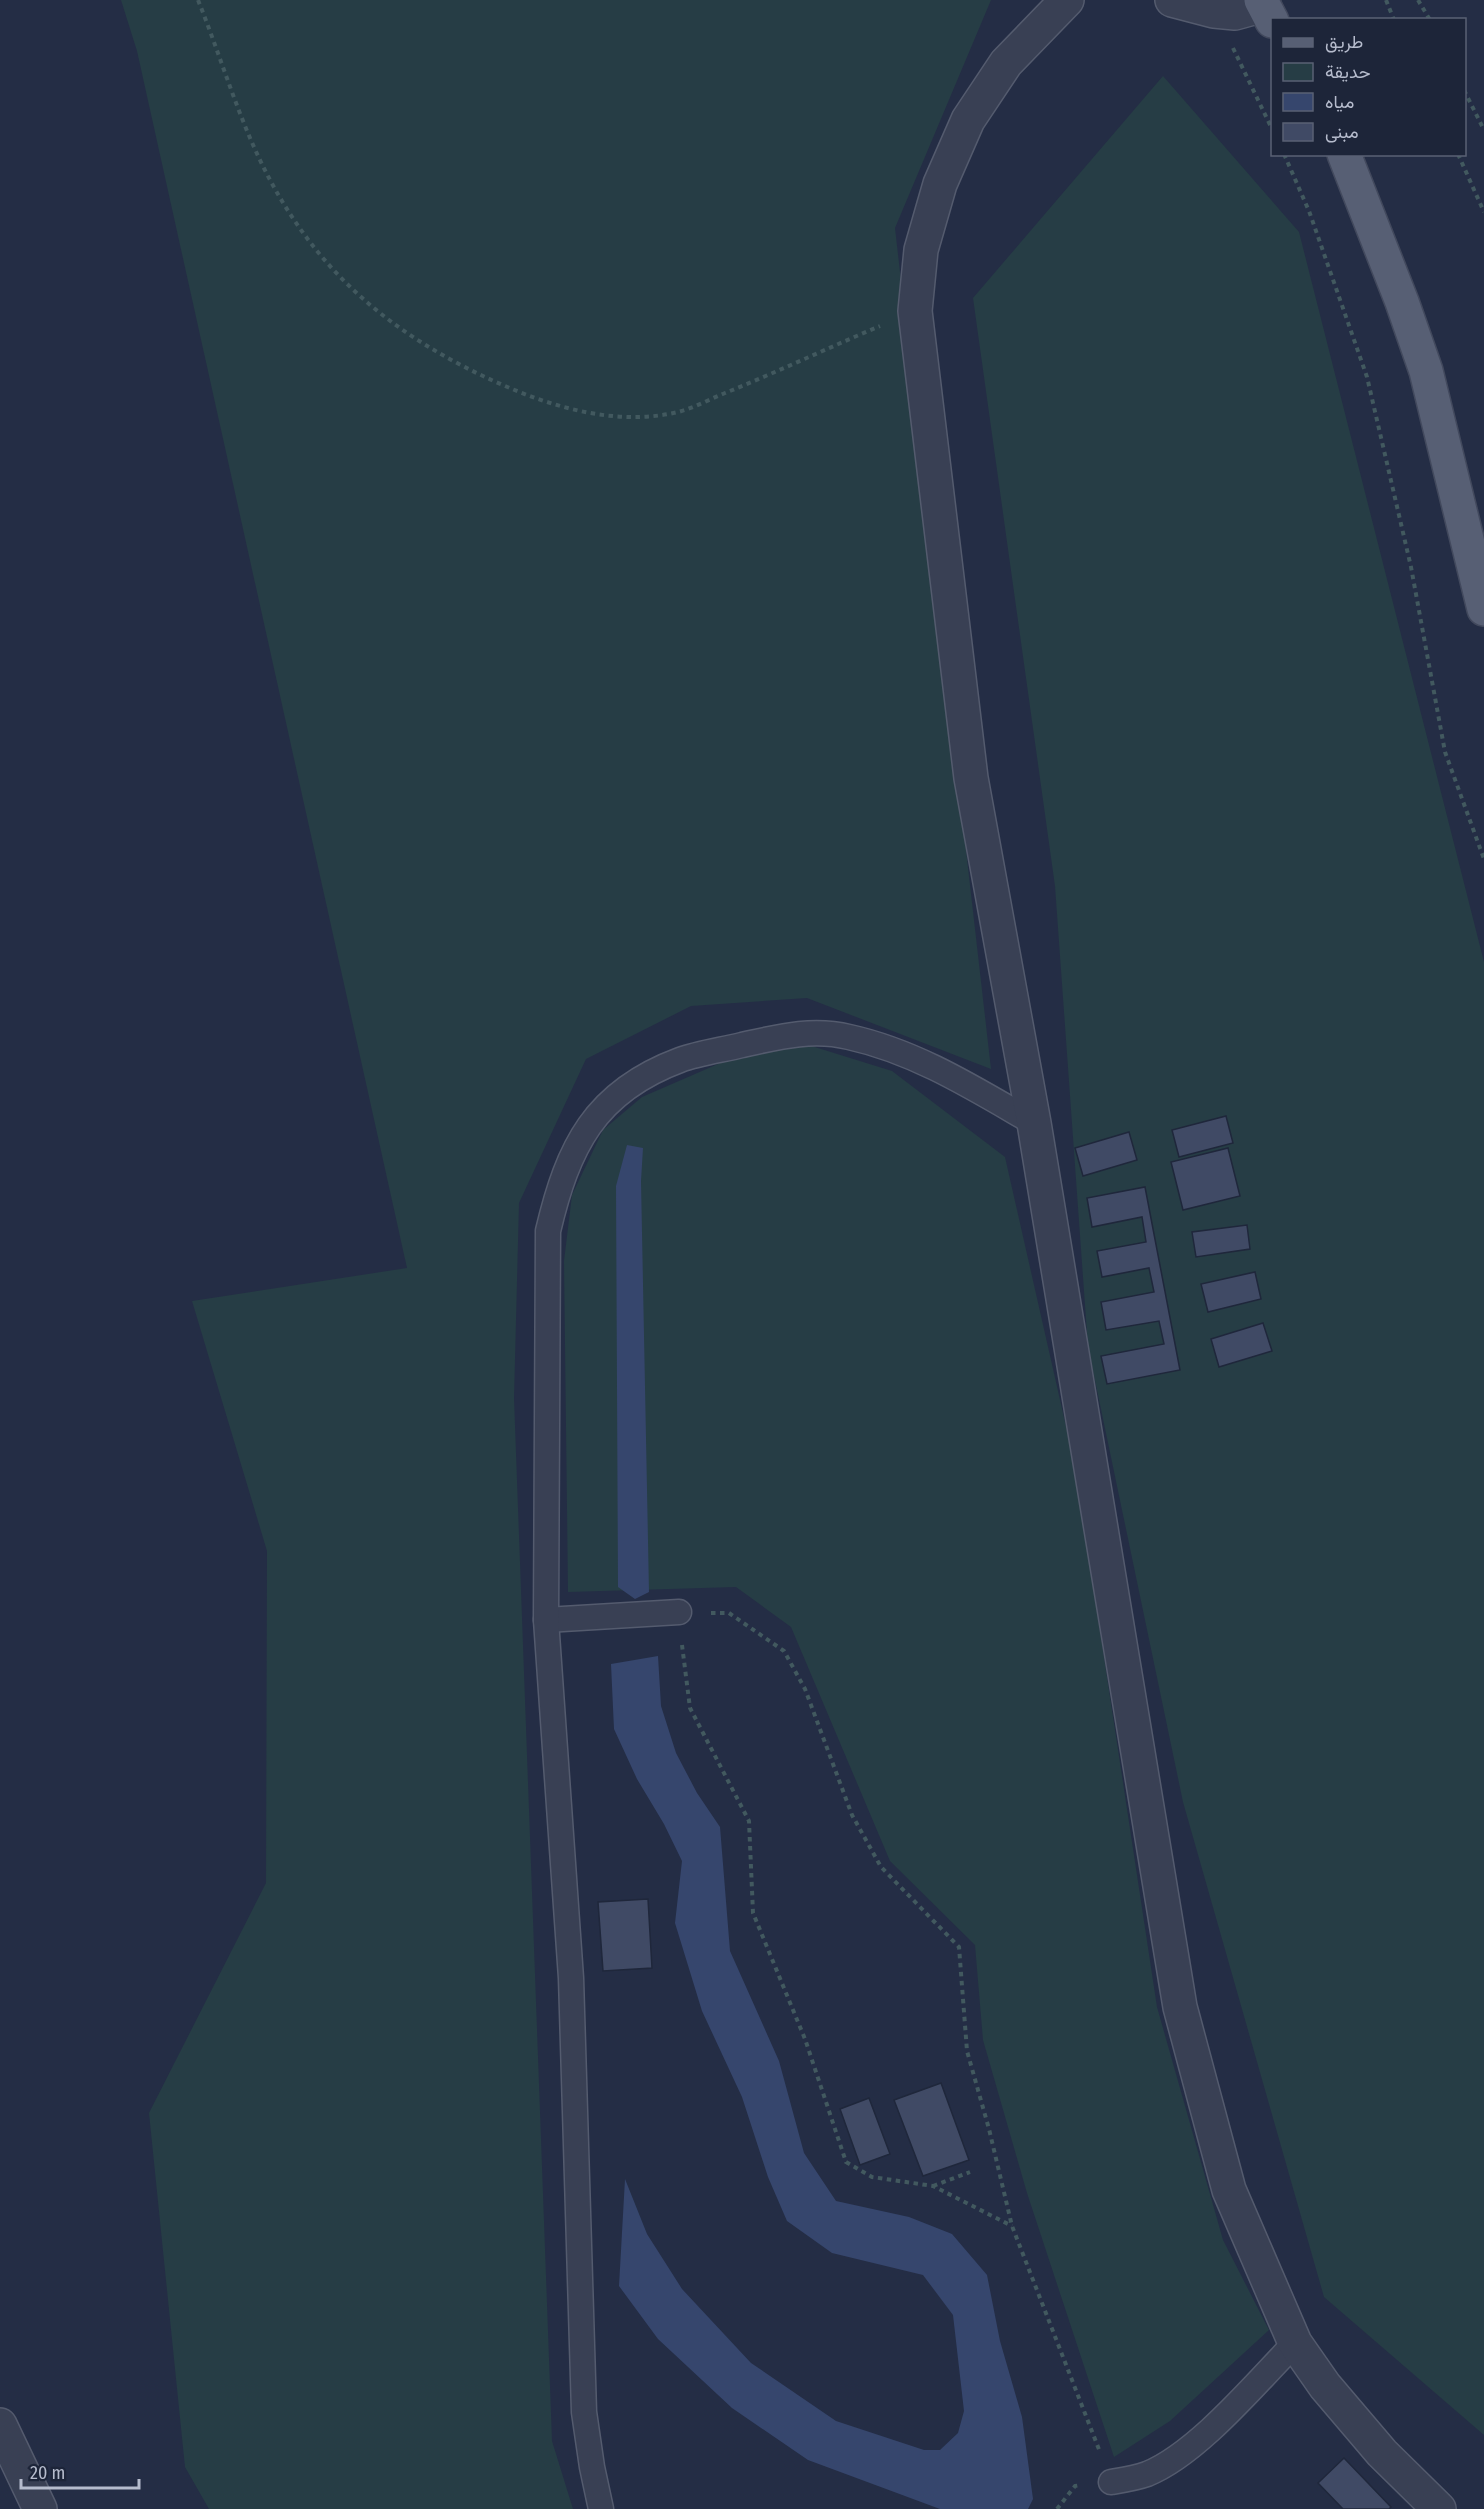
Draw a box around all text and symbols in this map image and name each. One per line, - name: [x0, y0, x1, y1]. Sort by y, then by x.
- legend: [1271, 18, 1466, 156]
- text: طريق: [1325, 31, 1363, 53]
- text: حديقة: [1325, 61, 1371, 83]
- text: مياه: [1325, 91, 1354, 113]
- text: مبنى: [1325, 121, 1359, 143]
- scale bar: [21, 2452, 140, 2490]
- text: 20 m: [30, 2462, 65, 2484]

